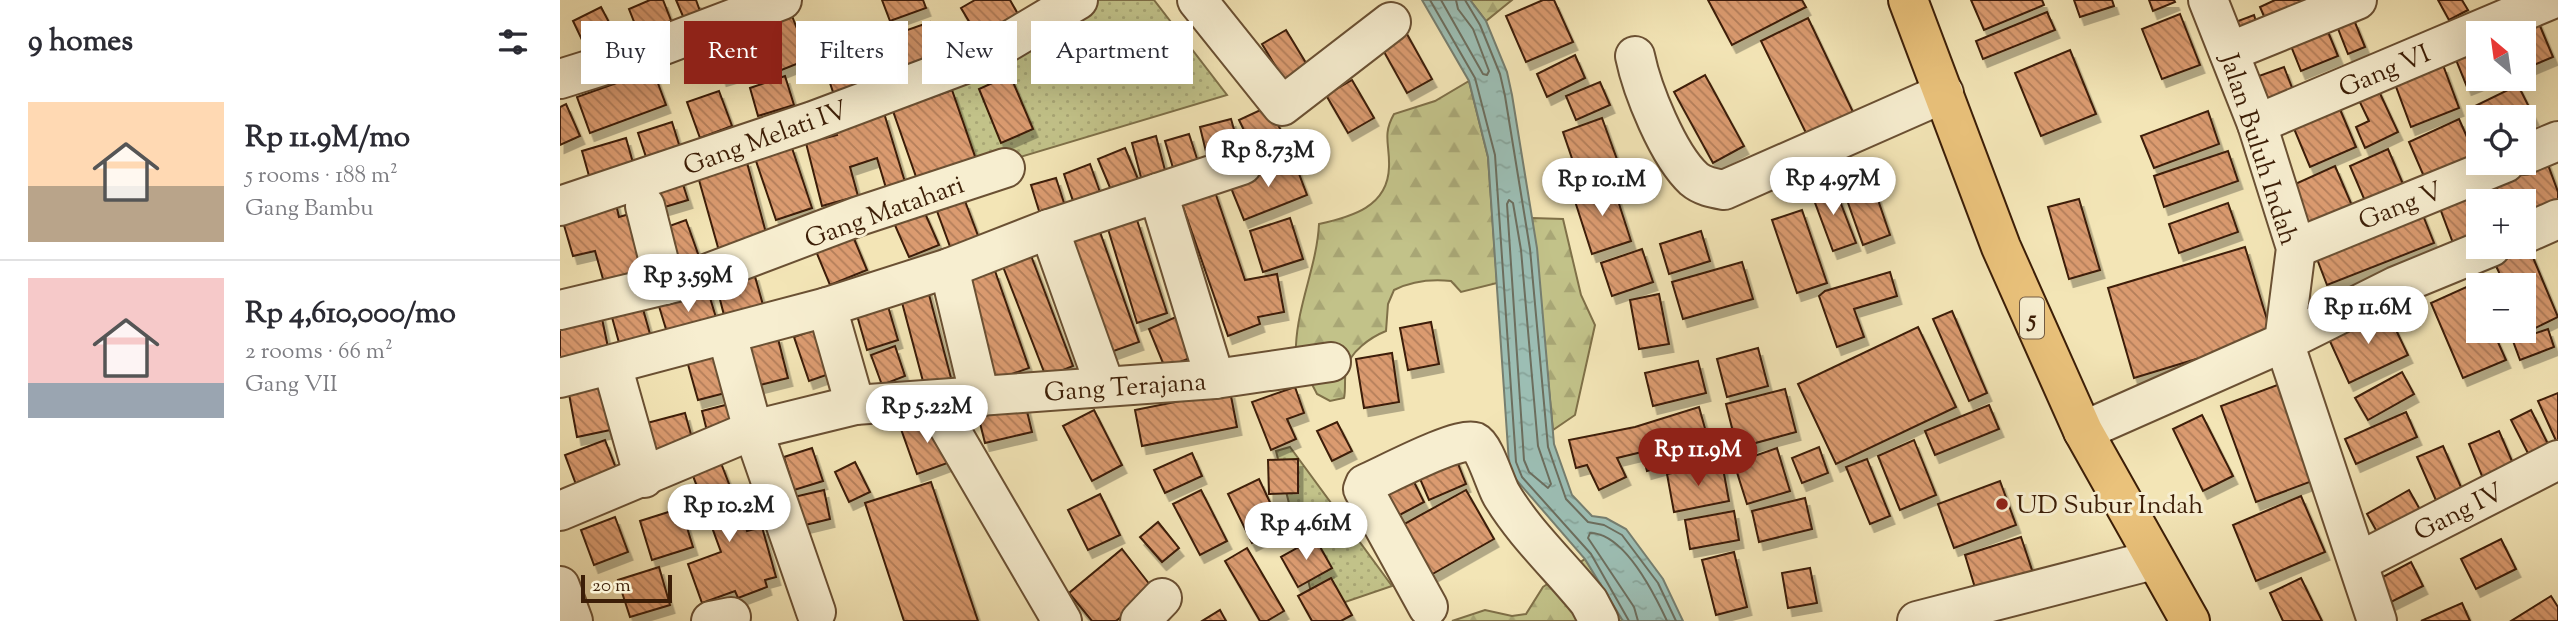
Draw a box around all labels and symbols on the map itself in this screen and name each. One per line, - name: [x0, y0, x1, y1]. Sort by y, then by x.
- north arrow: [2466, 21, 2536, 91]
- street label: Gang VI: [2334, 36, 2437, 108]
- street label: Jalan Buluh Indah: [2209, 47, 2306, 250]
- street label: Gang Melati IV: [679, 92, 853, 186]
- pin: Rp 8.73M: [1196, 130, 1340, 189]
- pin: Rp 10.1M: [1530, 158, 1674, 218]
- pin: Rp 4.97M: [1761, 158, 1905, 217]
- street label: Gang Matahari: [800, 167, 970, 259]
- street label: Gang V: [2353, 174, 2448, 241]
- pin: Rp 3.59M: [616, 254, 760, 314]
- pin: Rp 11.6M: [2296, 286, 2440, 346]
- road number: 5: [2020, 298, 2044, 338]
- street label: Gang Terajana: [1043, 364, 1208, 413]
- pin: Rp 5.22M: [855, 386, 999, 445]
- pin: Rp 11.9M: [1626, 428, 1770, 488]
- street label: Gang IV: [2408, 475, 2510, 552]
- pin: Rp 10.2M: [657, 484, 801, 544]
- place label: UD Subur Indah: [2016, 488, 2204, 525]
- marker: UD Subur Indah: [1994, 496, 2010, 512]
- pin: Rp 4.61M: [1234, 503, 1378, 562]
- scale bar: [581, 572, 672, 604]

